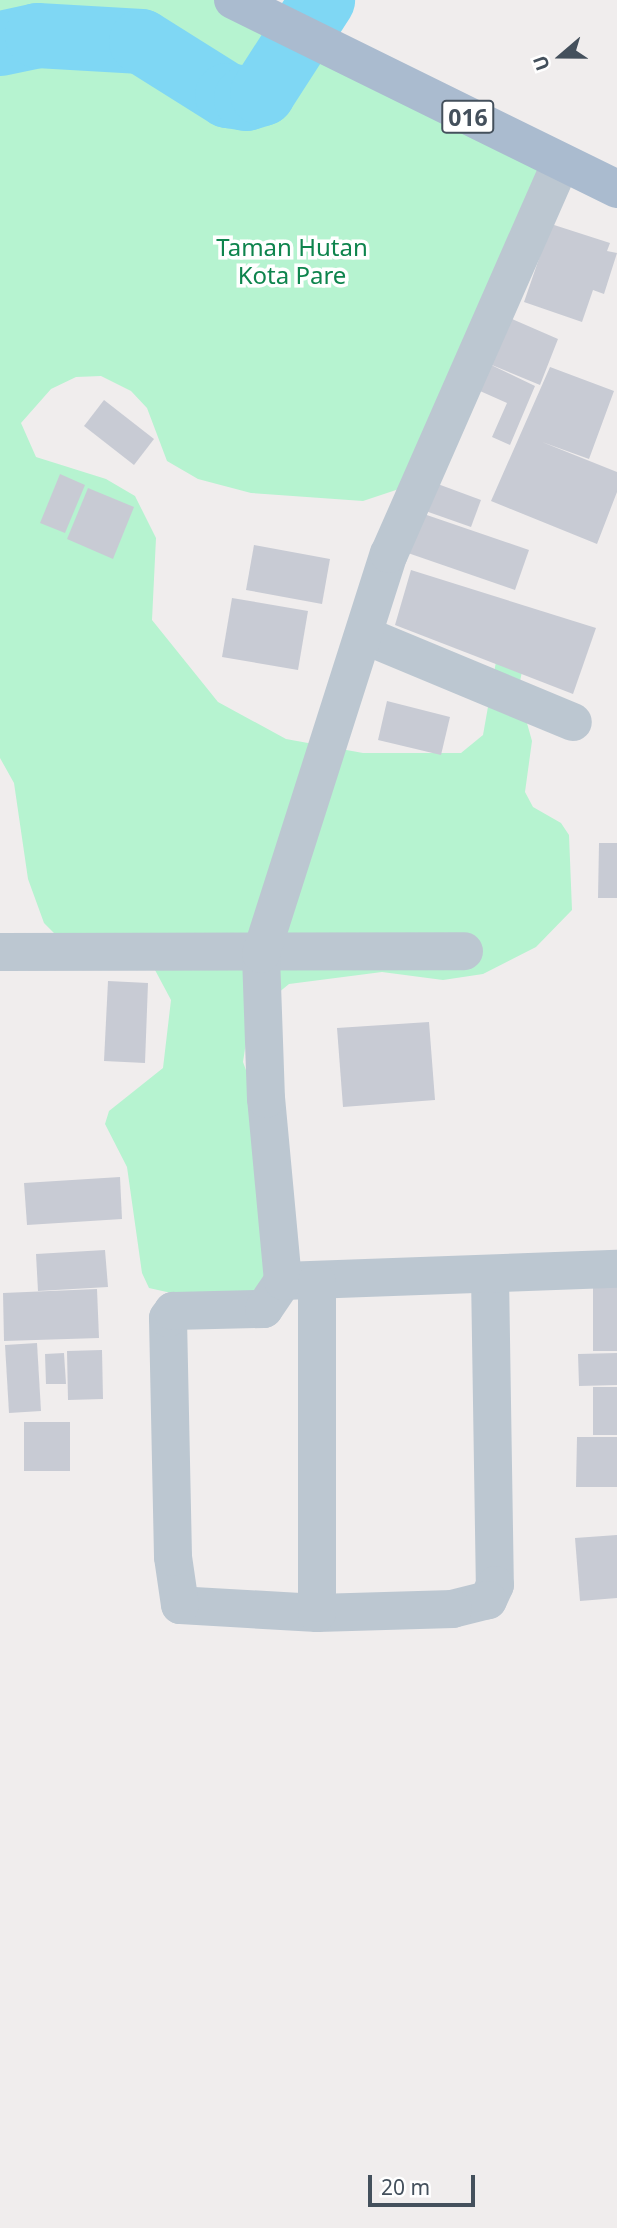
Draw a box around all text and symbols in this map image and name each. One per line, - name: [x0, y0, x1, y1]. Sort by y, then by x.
- north arrow: [526, 21, 596, 91]
- text: U: [527, 52, 556, 74]
- road number: 016: [440, 98, 496, 136]
- park label: Taman Hutan Kota Pare: [216, 233, 368, 289]
- scale bar: [372, 2162, 479, 2206]
- text: 20 m: [381, 2173, 430, 2201]

